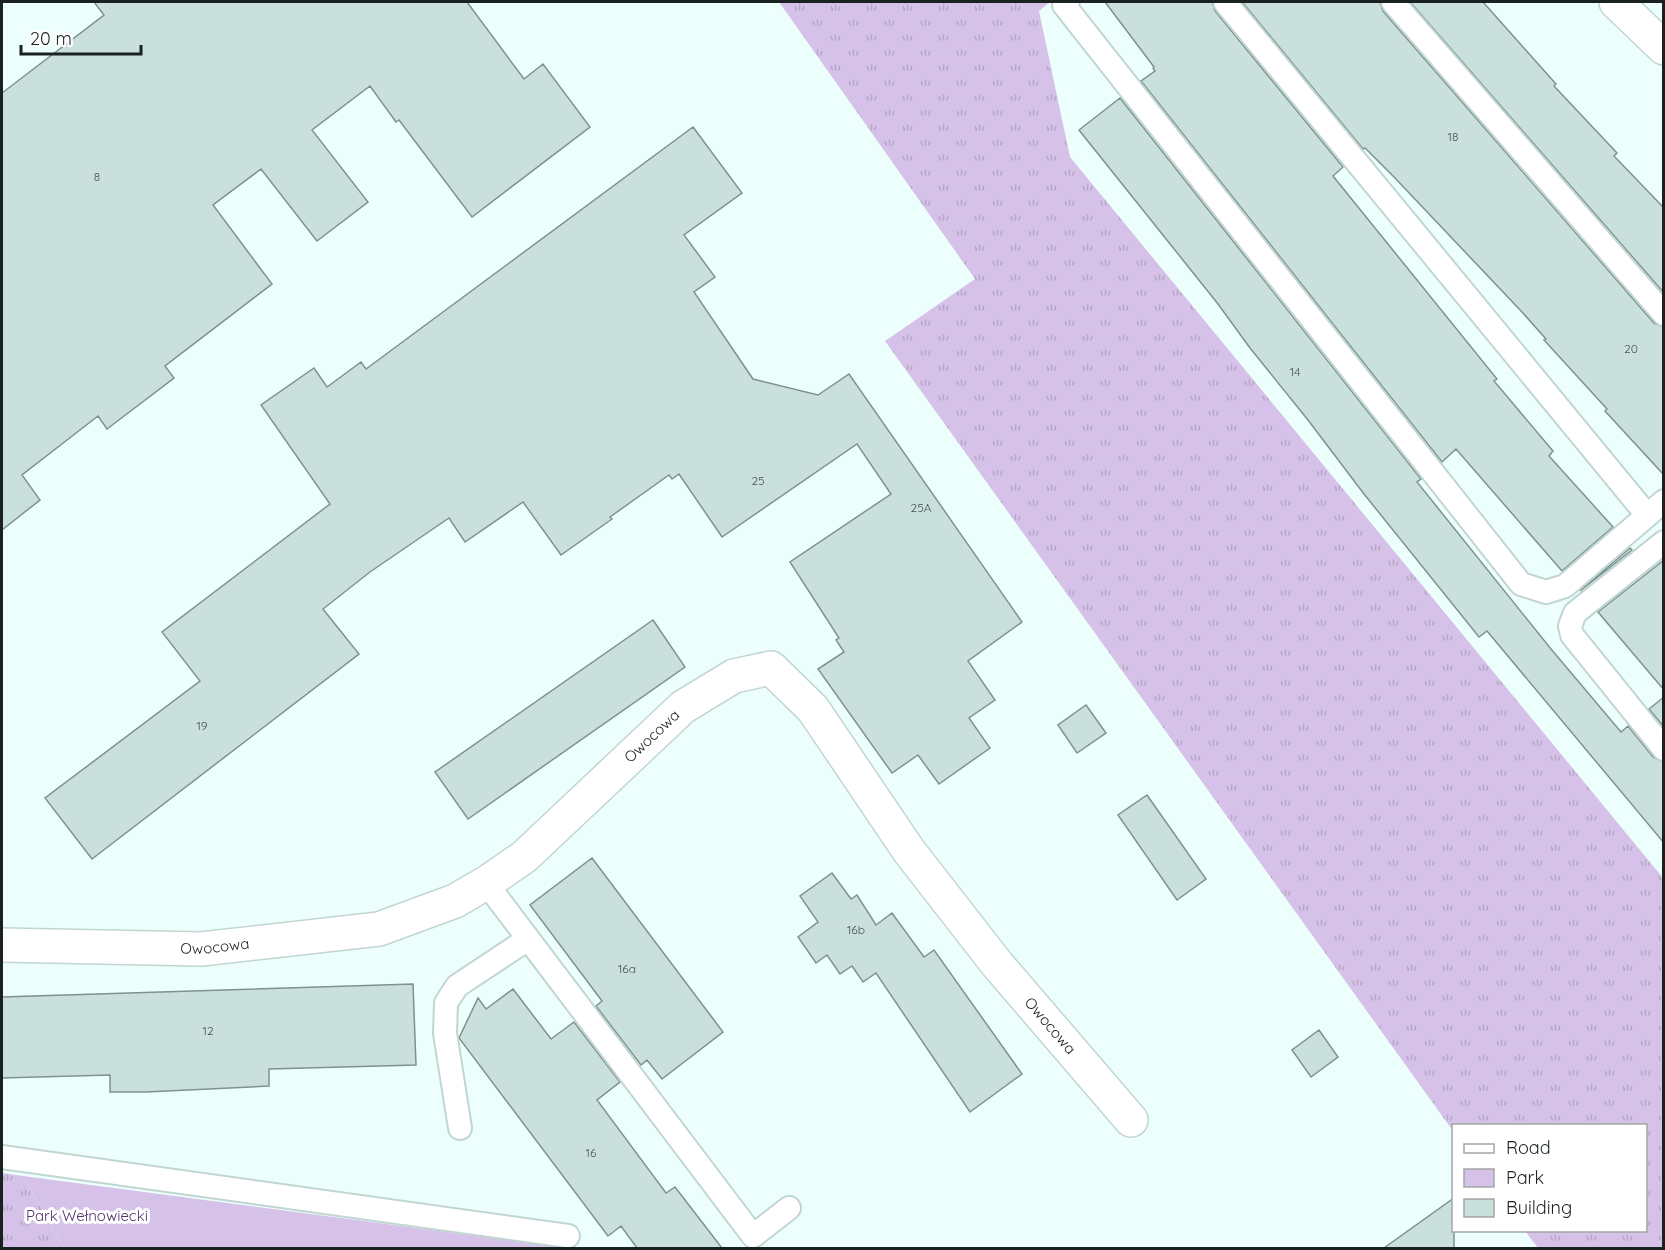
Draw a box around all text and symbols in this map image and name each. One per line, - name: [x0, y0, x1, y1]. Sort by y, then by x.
- scale bar: [21, 18, 141, 56]
- text: 20 m: [30, 27, 72, 50]
- house number: 18: [1448, 129, 1458, 144]
- house number: 8: [94, 169, 100, 184]
- house number: 20: [1624, 341, 1638, 356]
- house number: 14: [1290, 364, 1300, 379]
- house number: 25: [751, 473, 765, 488]
- house number: 25A: [911, 500, 932, 515]
- street label: Owocowa: [620, 705, 683, 767]
- house number: 19: [196, 718, 208, 733]
- house number: 16b: [847, 922, 865, 937]
- street label: Owocowa: [180, 934, 250, 958]
- house number: 16a: [618, 961, 636, 976]
- street label: Owocowa: [1021, 993, 1080, 1058]
- house number: 12: [202, 1023, 214, 1038]
- legend: [1452, 1124, 1647, 1232]
- text: Road: [1506, 1136, 1551, 1159]
- house number: 16: [586, 1145, 597, 1160]
- text: Park: [1506, 1166, 1544, 1189]
- text: Building: [1506, 1196, 1572, 1219]
- park label: Park Wełnowiecki: [26, 1206, 148, 1225]

